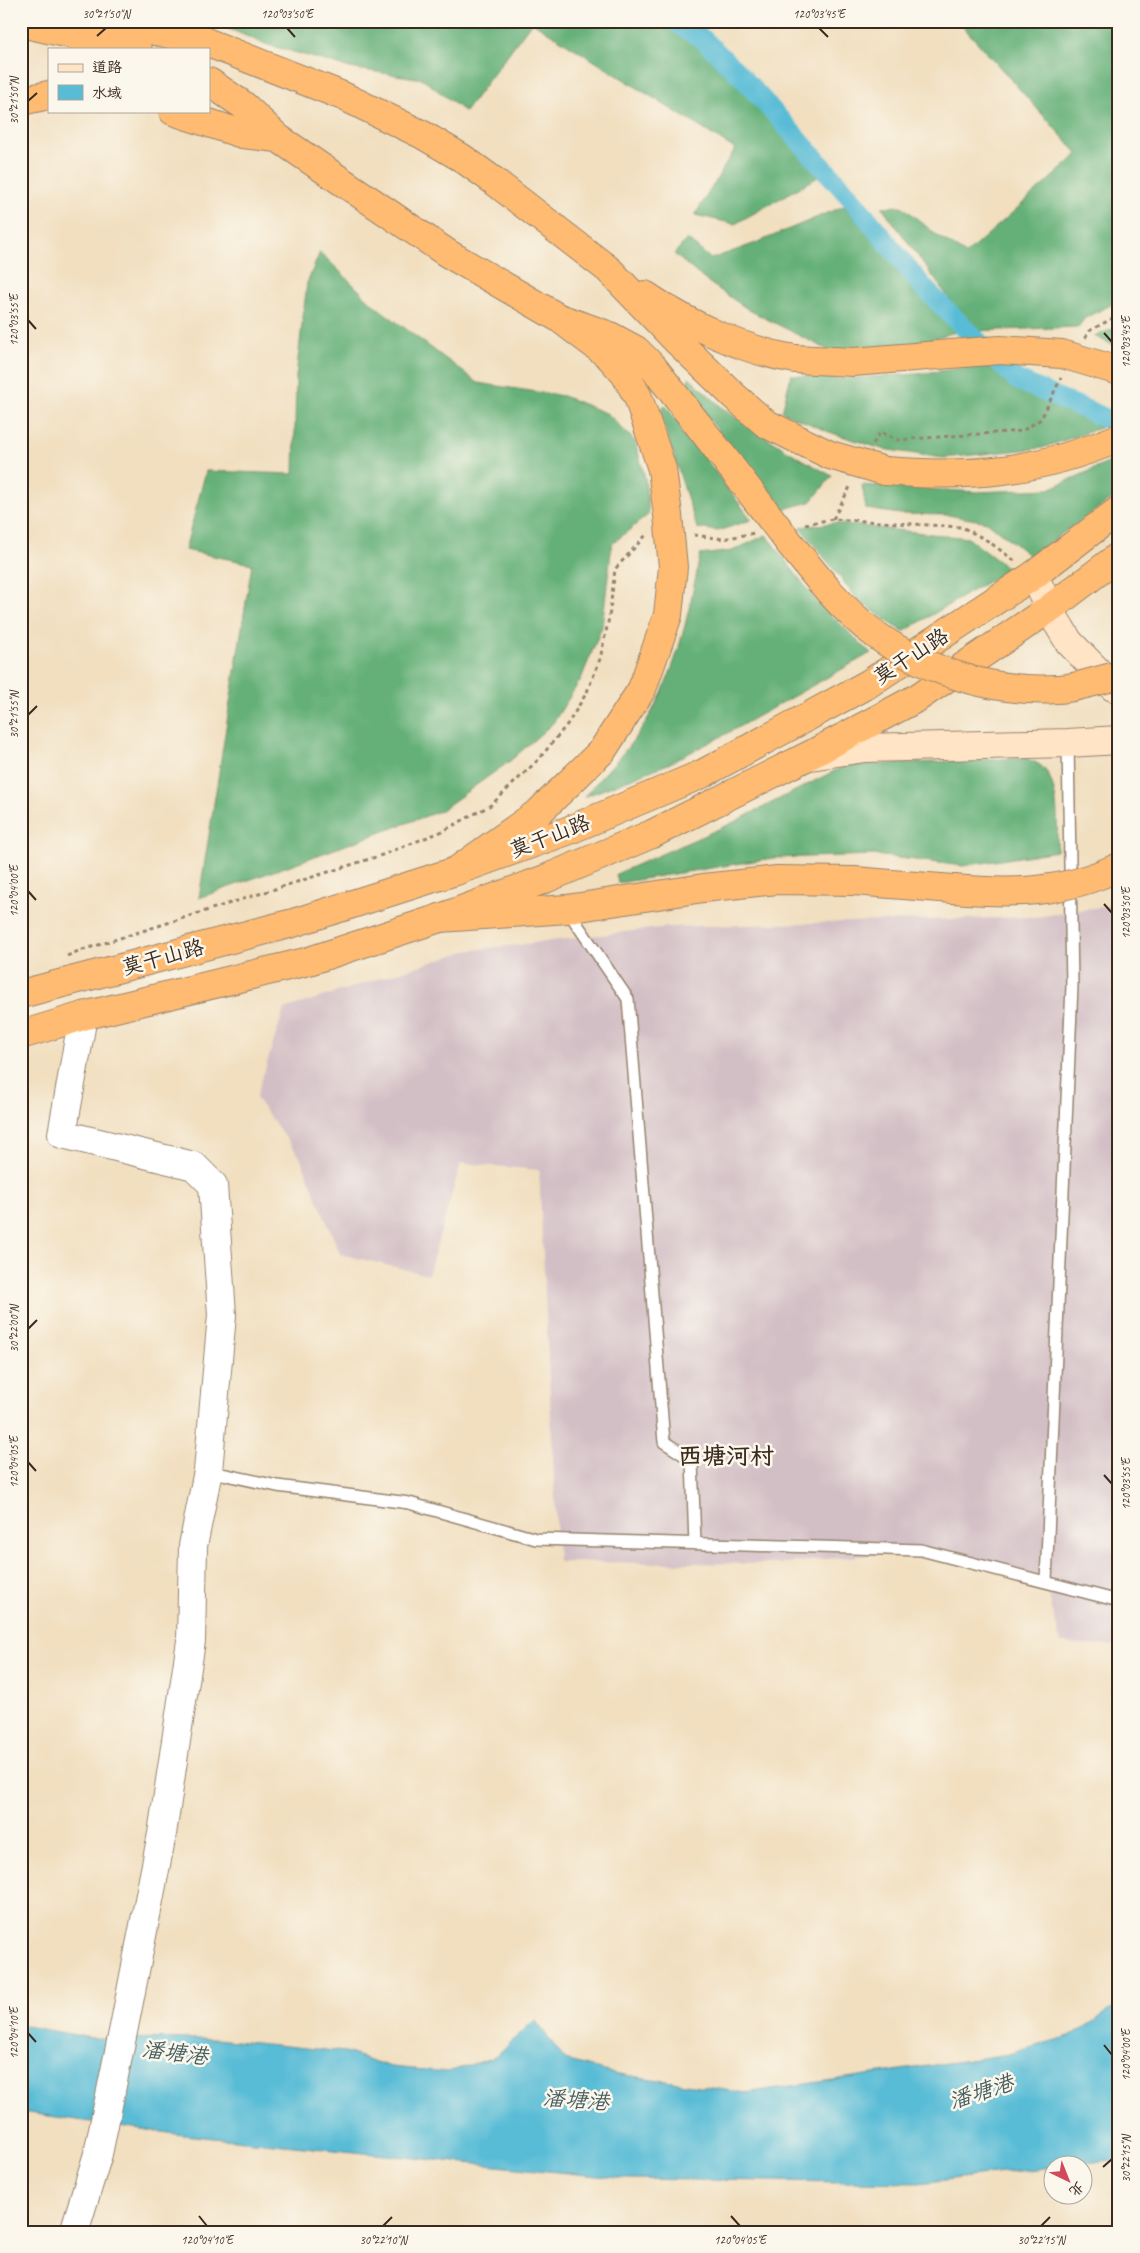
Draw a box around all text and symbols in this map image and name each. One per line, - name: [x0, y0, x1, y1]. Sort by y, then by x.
- text: 30°21'50"N: [82, 6, 131, 22]
- text: 120°03'50"E: [261, 6, 315, 22]
- text: 120°03'45"E: [793, 6, 847, 22]
- legend: [48, 48, 210, 112]
- text: 道路: [92, 58, 122, 77]
- text: 30°21'50"N: [6, 76, 22, 125]
- text: 水域: [92, 84, 122, 103]
- text: 120°03'55"E: [6, 292, 22, 346]
- text: 120°03'45"E: [1118, 314, 1134, 368]
- street label: 莫干山路: [869, 622, 953, 690]
- text: 30°21'55"N: [6, 690, 22, 739]
- street label: 莫干山路: [506, 809, 594, 863]
- text: 120°04'00"E: [6, 863, 22, 917]
- text: 120°03'50"E: [1118, 885, 1134, 939]
- street label: 莫干山路: [119, 934, 207, 980]
- text: 30°22'00"N: [6, 1304, 22, 1353]
- text: 120°04'05"E: [6, 1434, 22, 1488]
- district label: 西塘河村: [678, 1441, 774, 1471]
- text: 120°03'55"E: [1118, 1456, 1134, 1510]
- text: 120°04'10"E: [6, 2005, 22, 2059]
- text: 120°04'00"E: [1118, 2027, 1134, 2081]
- water label: 潘塘港: [140, 2035, 211, 2071]
- water label: 潘塘港: [946, 2068, 1019, 2115]
- water label: 潘塘港: [542, 2084, 612, 2116]
- text: 30°22'15"N: [1118, 2134, 1134, 2183]
- north arrow: [1042, 2156, 1092, 2206]
- text: 北: [1066, 2178, 1087, 2200]
- text: 120°04'10"E: [181, 2232, 235, 2248]
- text: 30°22'10"N: [359, 2232, 408, 2248]
- text: 120°04'05"E: [714, 2232, 768, 2248]
- text: 30°22'15"N: [1017, 2232, 1066, 2248]

